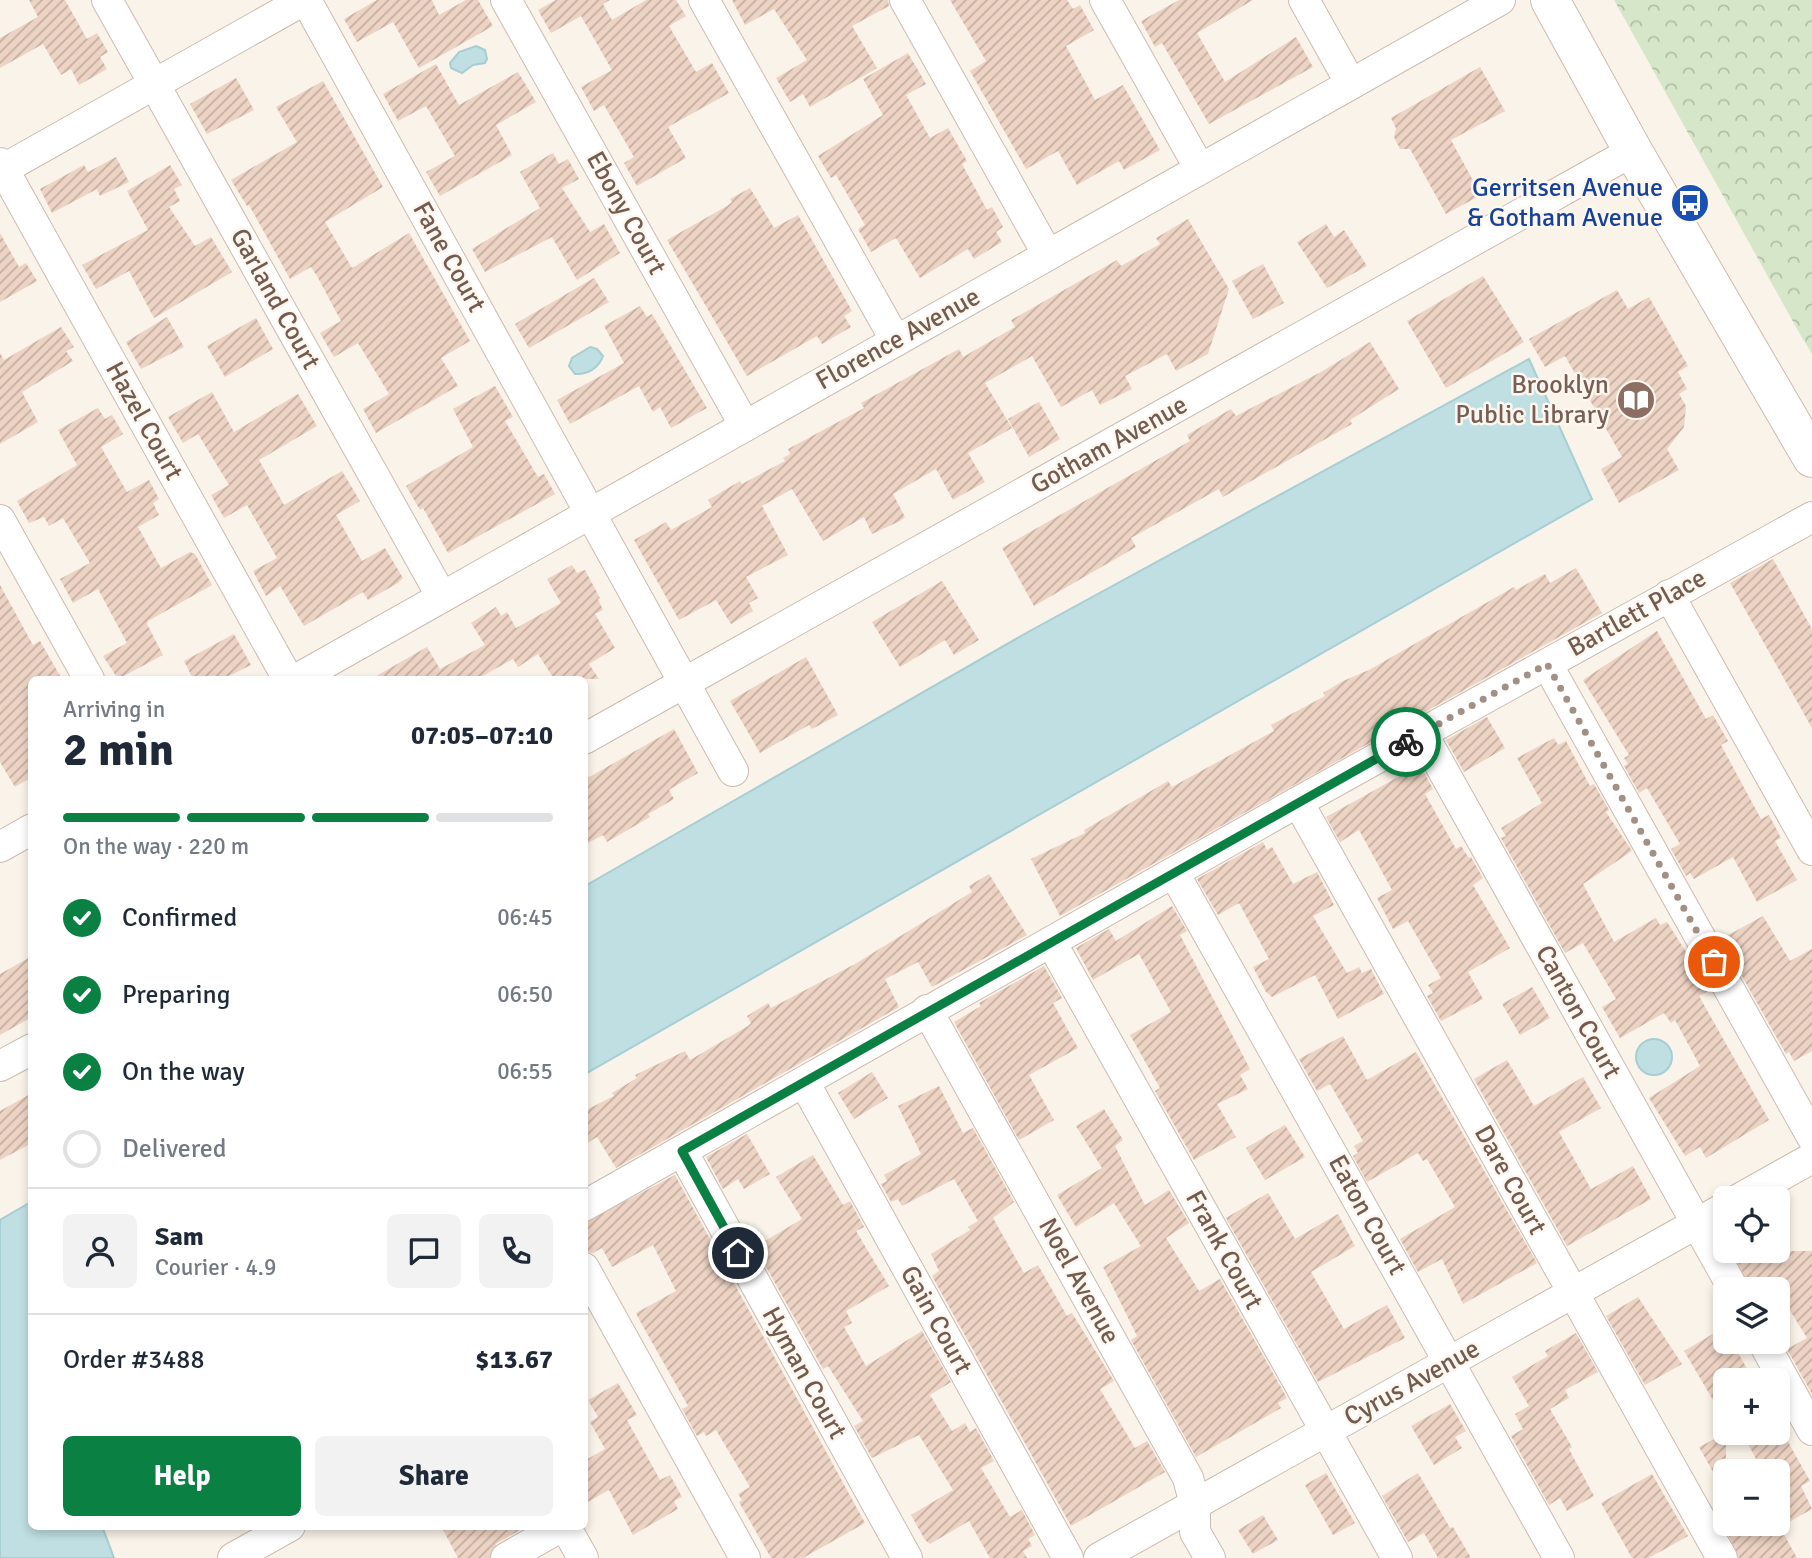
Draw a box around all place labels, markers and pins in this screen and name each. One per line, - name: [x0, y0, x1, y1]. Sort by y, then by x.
- place label: Gerritsen Avenue & Gotham Avenue: [1467, 172, 1663, 234]
- bus stop icon: Gerritsen Avenue & Gotham Avenue: [1669, 182, 1711, 224]
- place label: Brooklyn Public Library: [1455, 369, 1609, 431]
- library icon: Brooklyn Public Library: [1615, 379, 1657, 421]
- pin: [1684, 932, 1744, 992]
- pin: [708, 1223, 768, 1283]

